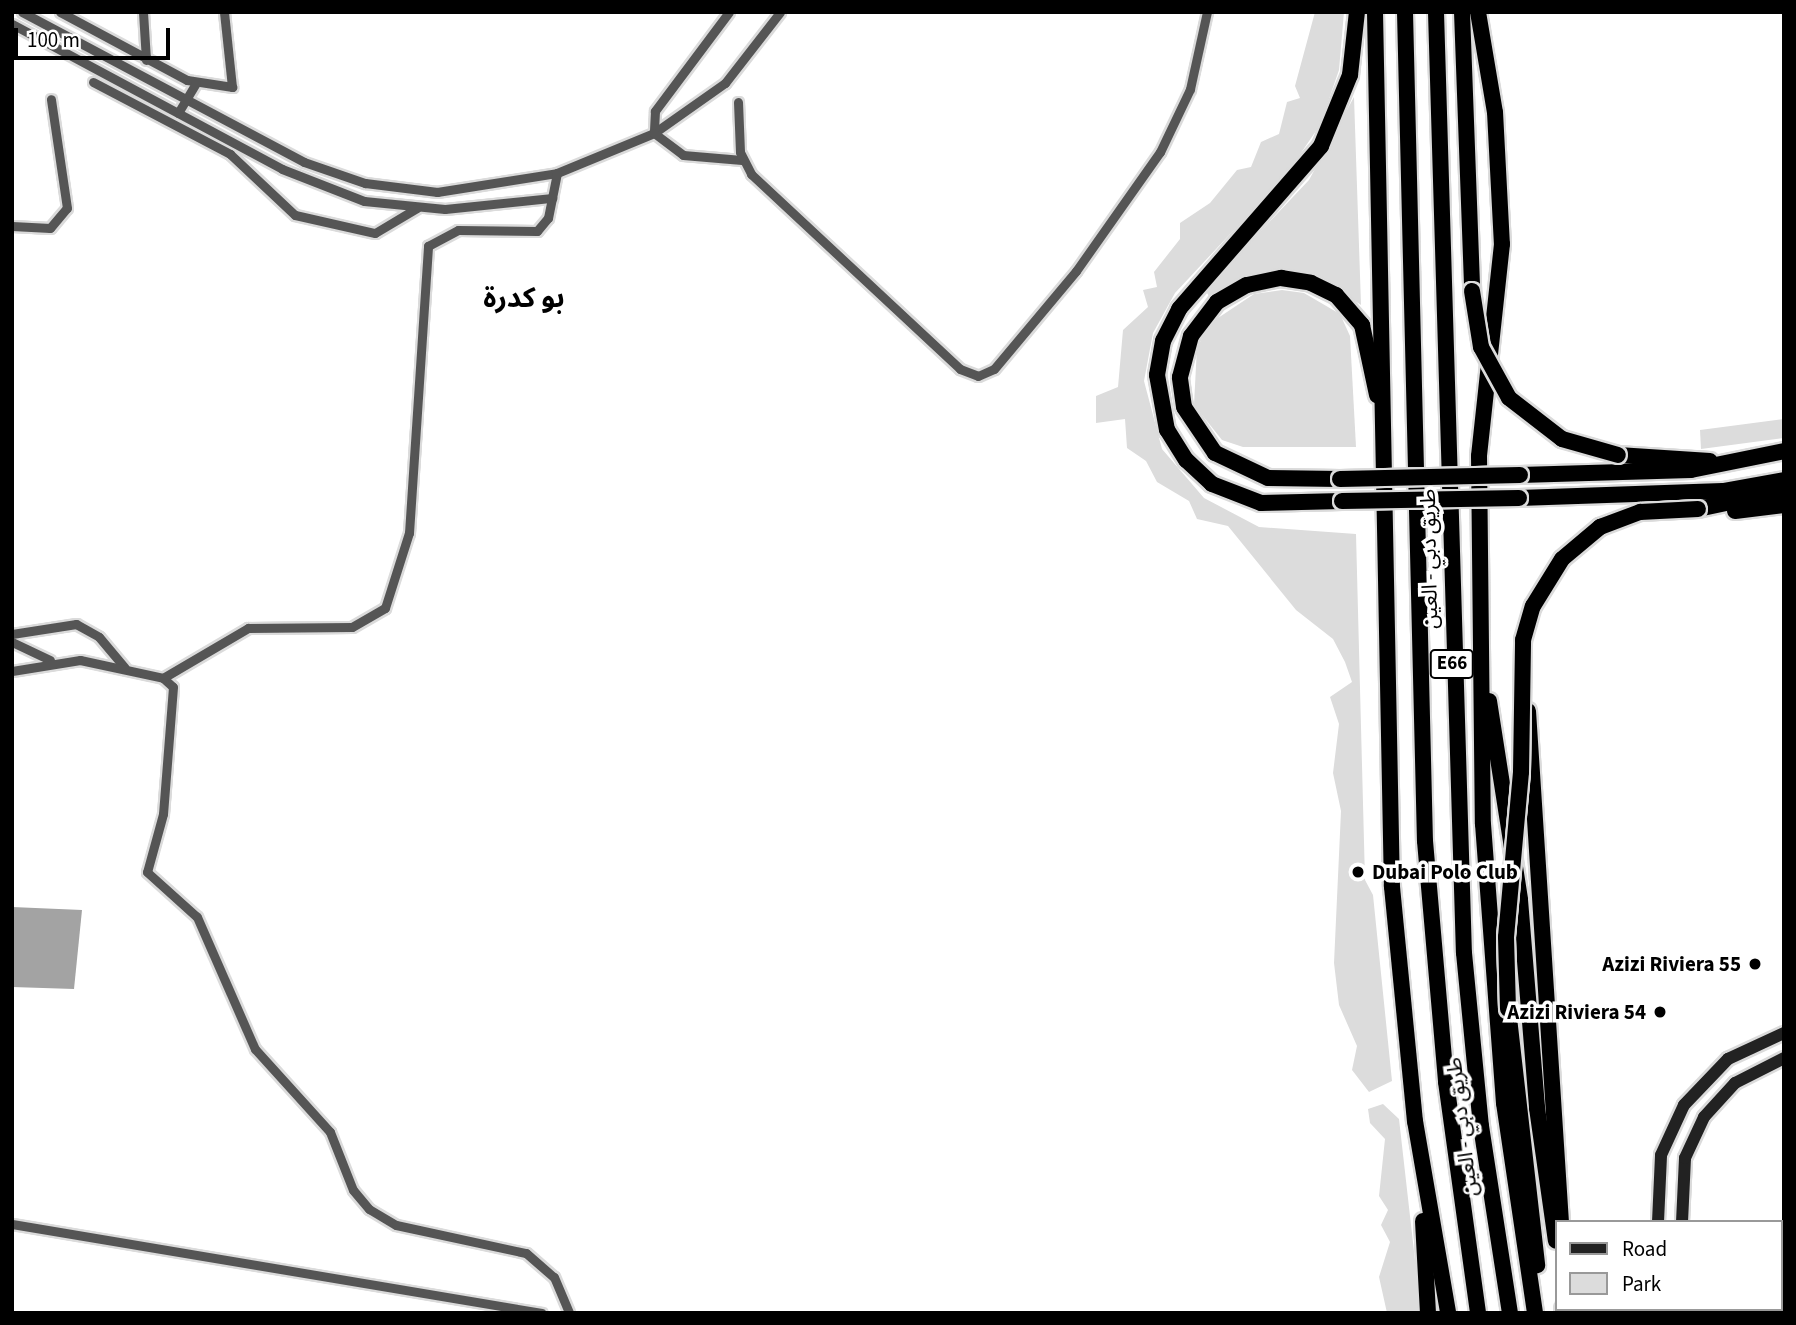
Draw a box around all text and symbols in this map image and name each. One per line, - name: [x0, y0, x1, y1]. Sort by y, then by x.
- scale bar: [18, 14, 173, 58]
- text: 100 m: [27, 25, 80, 55]
- district label: بو كدرة: [483, 281, 565, 315]
- street label: طريق دبي - العين: [1415, 489, 1443, 629]
- road number: E66: [1429, 649, 1475, 680]
- place label: Dubai Polo Club: [1372, 859, 1518, 885]
- marker: Dubai Polo Club: [1350, 864, 1366, 880]
- place label: Azizi Riviera 55: [1602, 951, 1741, 977]
- marker: Azizi Riviera 55: [1747, 956, 1763, 972]
- place label: Azizi Riviera 54: [1507, 999, 1646, 1025]
- marker: Azizi Riviera 54: [1652, 1004, 1668, 1020]
- street label: طريق دبي - العين: [1441, 1056, 1483, 1198]
- legend: [1554, 1220, 1782, 1311]
- text: Road: [1622, 1234, 1667, 1264]
- text: Park: [1622, 1269, 1661, 1299]

